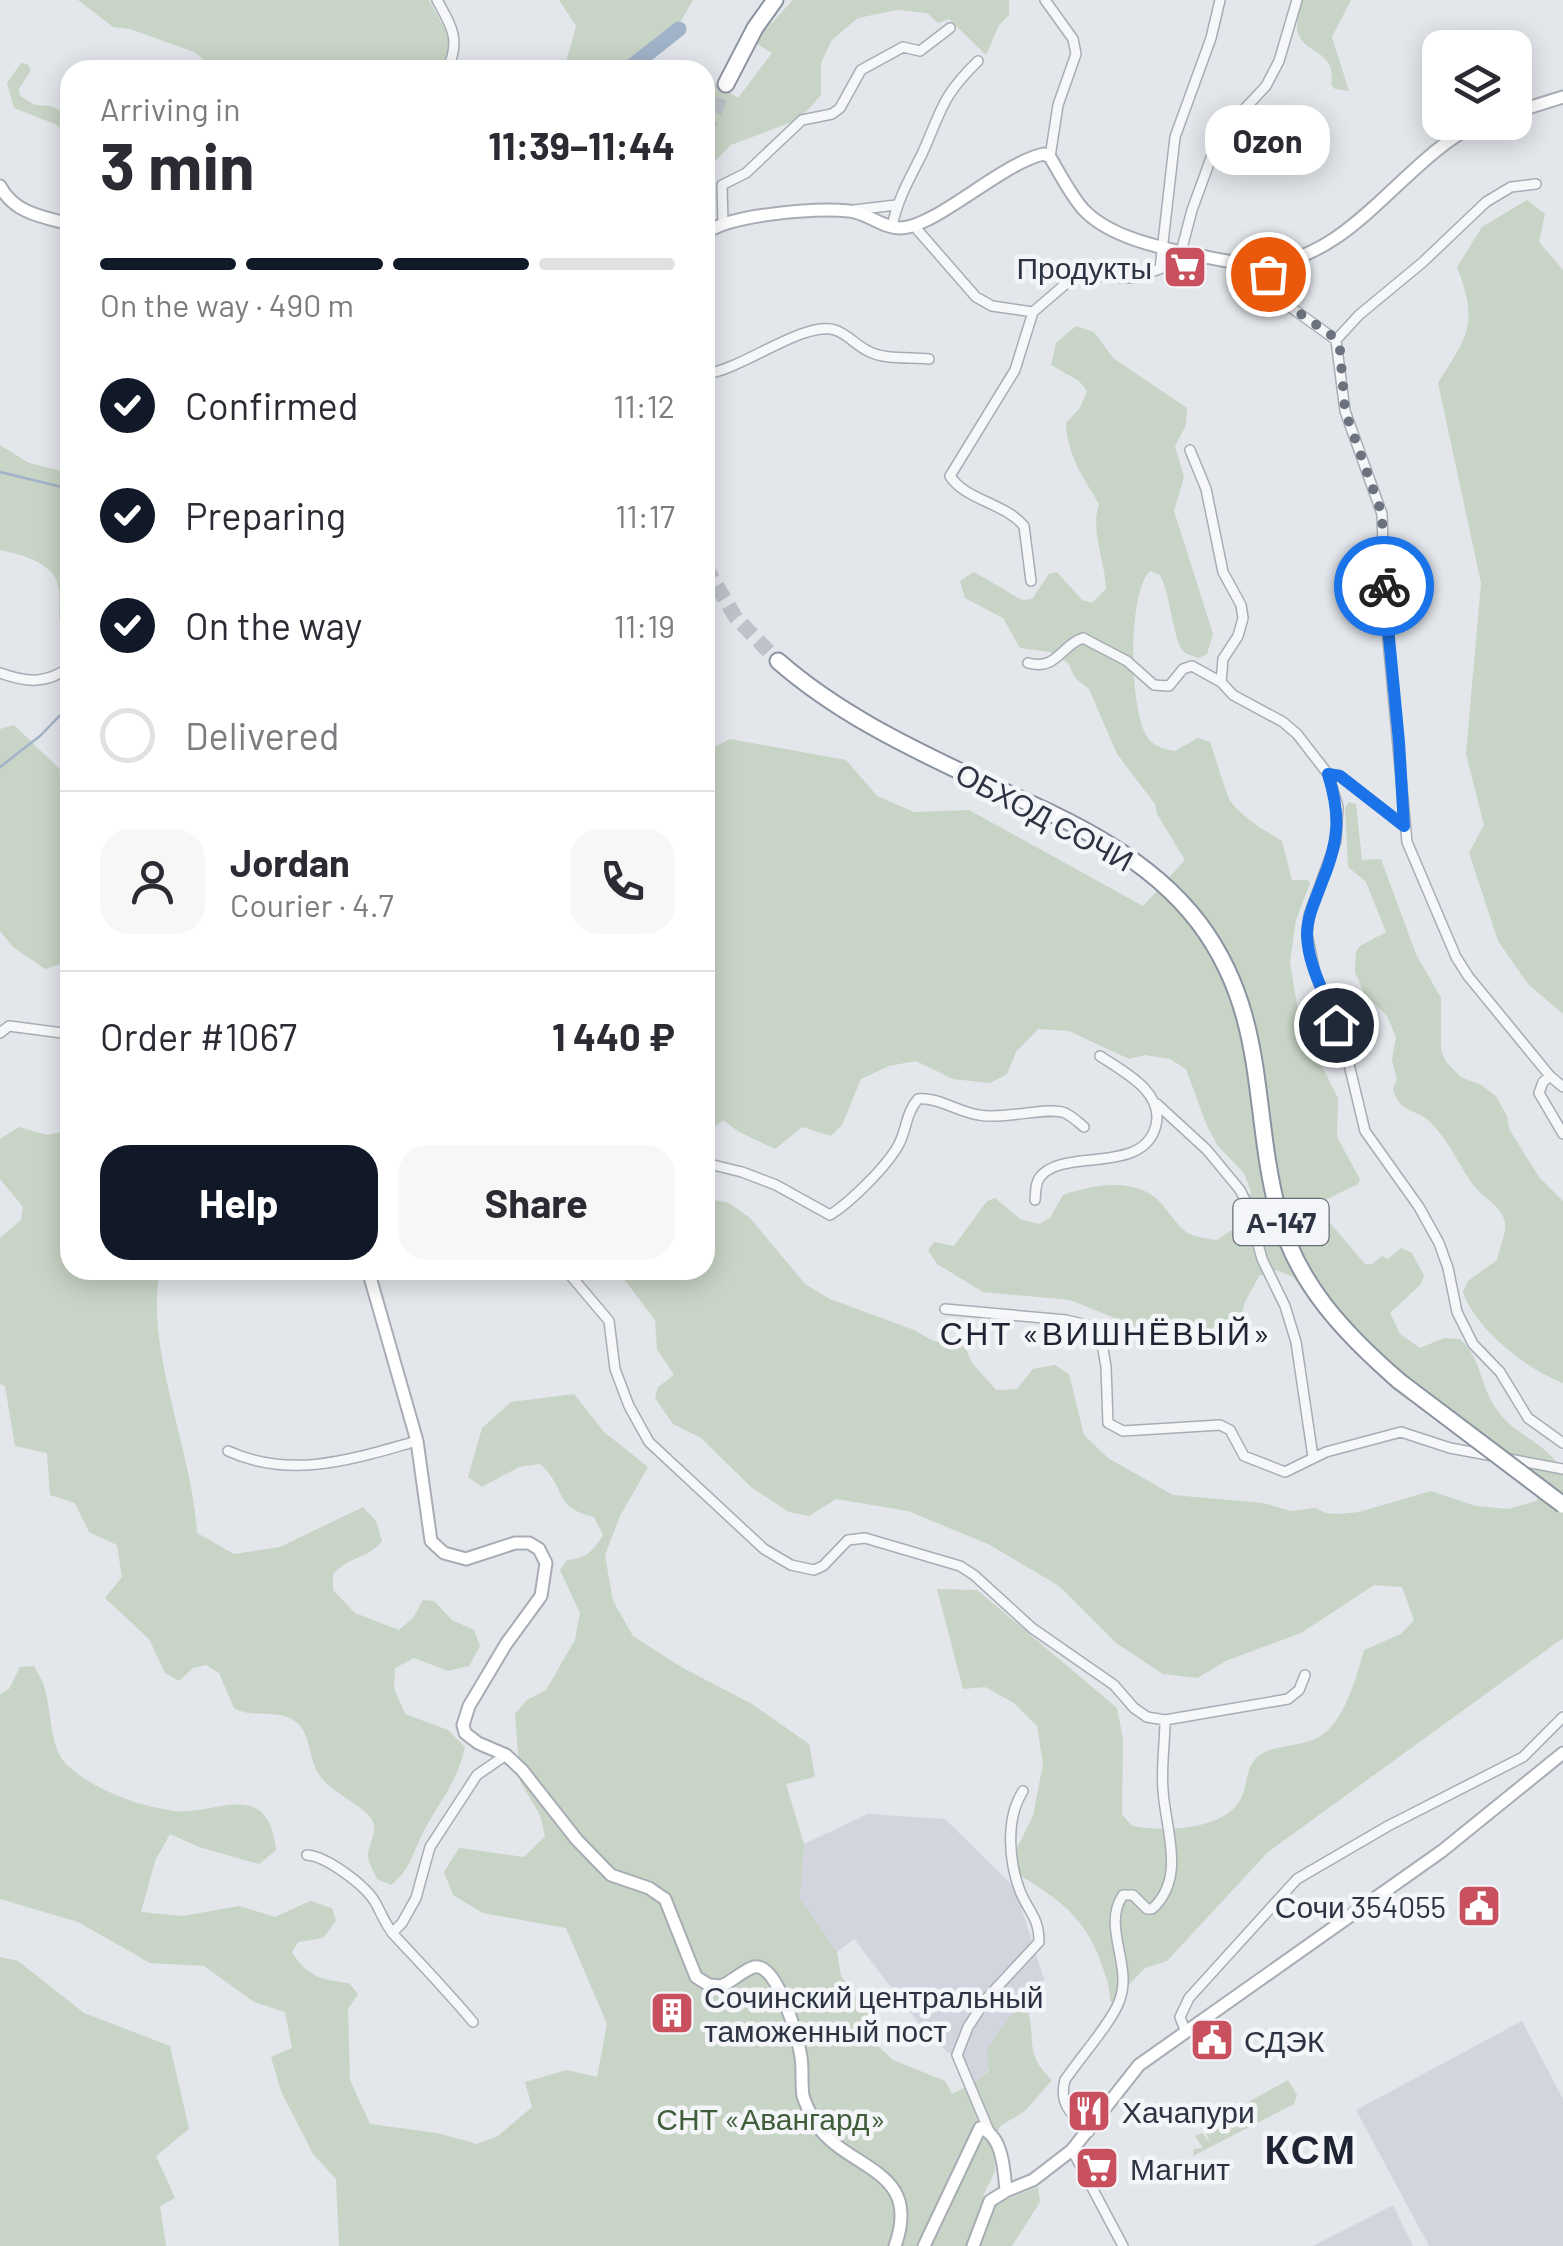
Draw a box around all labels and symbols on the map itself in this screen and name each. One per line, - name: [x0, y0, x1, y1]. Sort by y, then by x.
- callout: Ozon: [1206, 104, 1330, 174]
- pin: [1226, 232, 1311, 317]
- supermarket icon: Продукты: [1162, 244, 1208, 290]
- place label: Продукты: [1016, 249, 1152, 285]
- courier: [1334, 536, 1434, 636]
- street label: ОБХОД СОЧИ: [950, 754, 1140, 878]
- pin: [1294, 983, 1379, 1068]
- road number: А-147: [1234, 1199, 1328, 1245]
- district label: СНТ «ВИШНЁВЫЙ»: [940, 1313, 1272, 1351]
- public building icon: Сочи 354055: [1456, 1883, 1502, 1929]
- place label: Сочи 354055: [1275, 1888, 1446, 1924]
- place label: Сочинский центральный таможенный пост: [704, 1978, 1044, 2048]
- building icon: Сочинский центральный таможенный пост: [649, 1990, 695, 2036]
- public building icon: СДЭК: [1189, 2017, 1235, 2063]
- place label: СДЭК: [1244, 2022, 1325, 2058]
- restaurant icon: Хачапури: [1066, 2088, 1112, 2134]
- place label: Хачапури: [1122, 2093, 1255, 2129]
- park label: СНТ «Авангард»: [656, 2100, 886, 2136]
- district label: КСМ: [1264, 2124, 1358, 2172]
- supermarket icon: Магнит: [1074, 2145, 1120, 2191]
- place label: Магнит: [1130, 2150, 1230, 2186]

